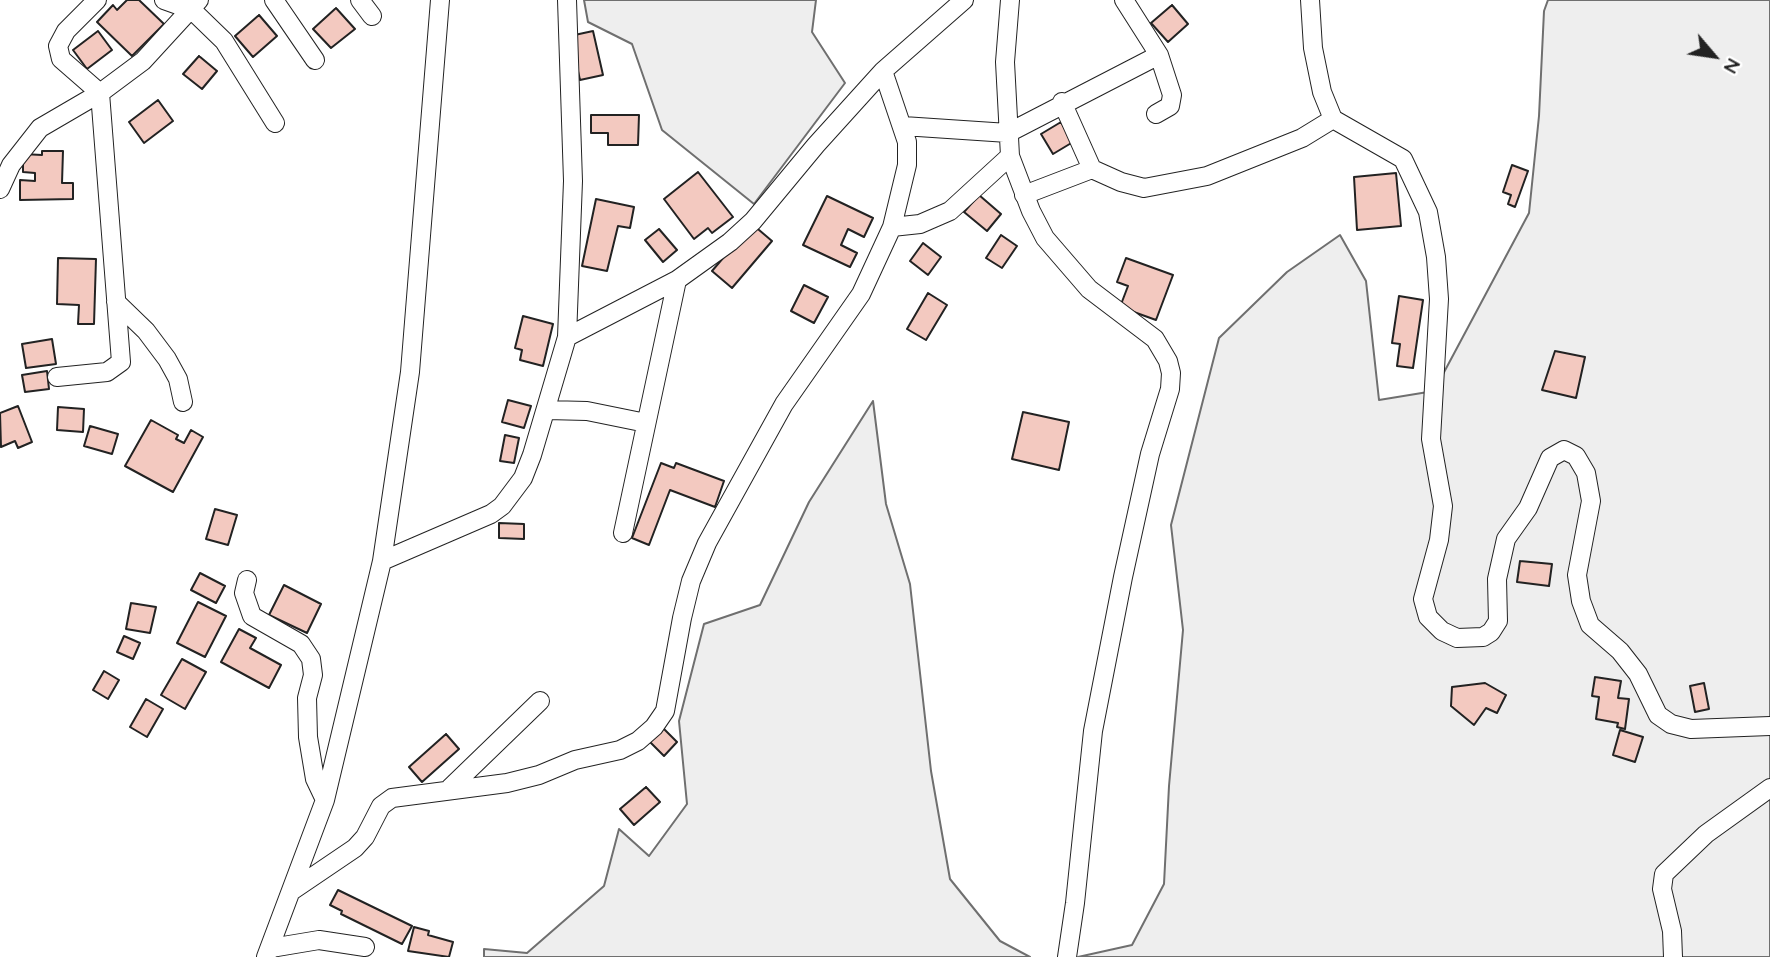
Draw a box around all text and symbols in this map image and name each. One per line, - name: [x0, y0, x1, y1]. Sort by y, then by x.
- north arrow: [1679, 21, 1749, 91]
- text: N: [1718, 54, 1746, 78]

